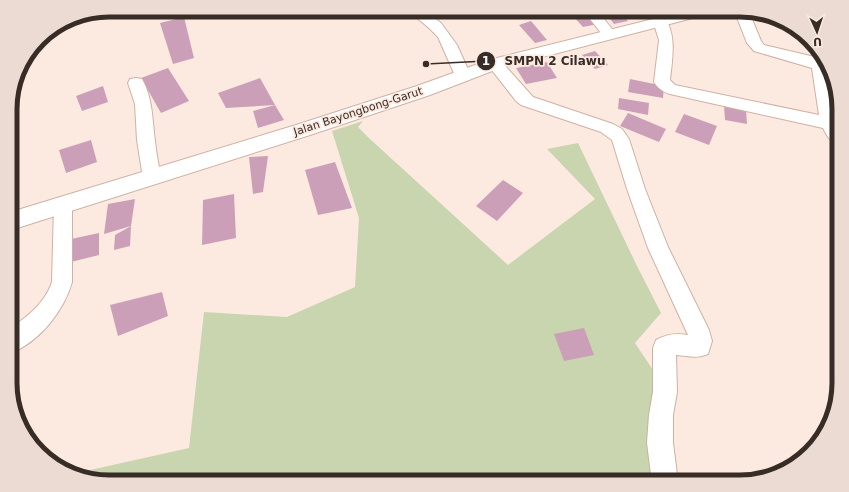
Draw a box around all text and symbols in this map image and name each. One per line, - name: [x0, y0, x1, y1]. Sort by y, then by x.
- north arrow: [797, 12, 837, 52]
- text: U: [813, 35, 822, 48]
- callout: SMPN 2 Cilawu: [476, 49, 613, 73]
- text: 1: [482, 54, 490, 68]
- text: SMPN 2 Cilawu: [505, 54, 605, 68]
- street label: Jalan Bayongbong-Garut: [291, 84, 425, 139]

